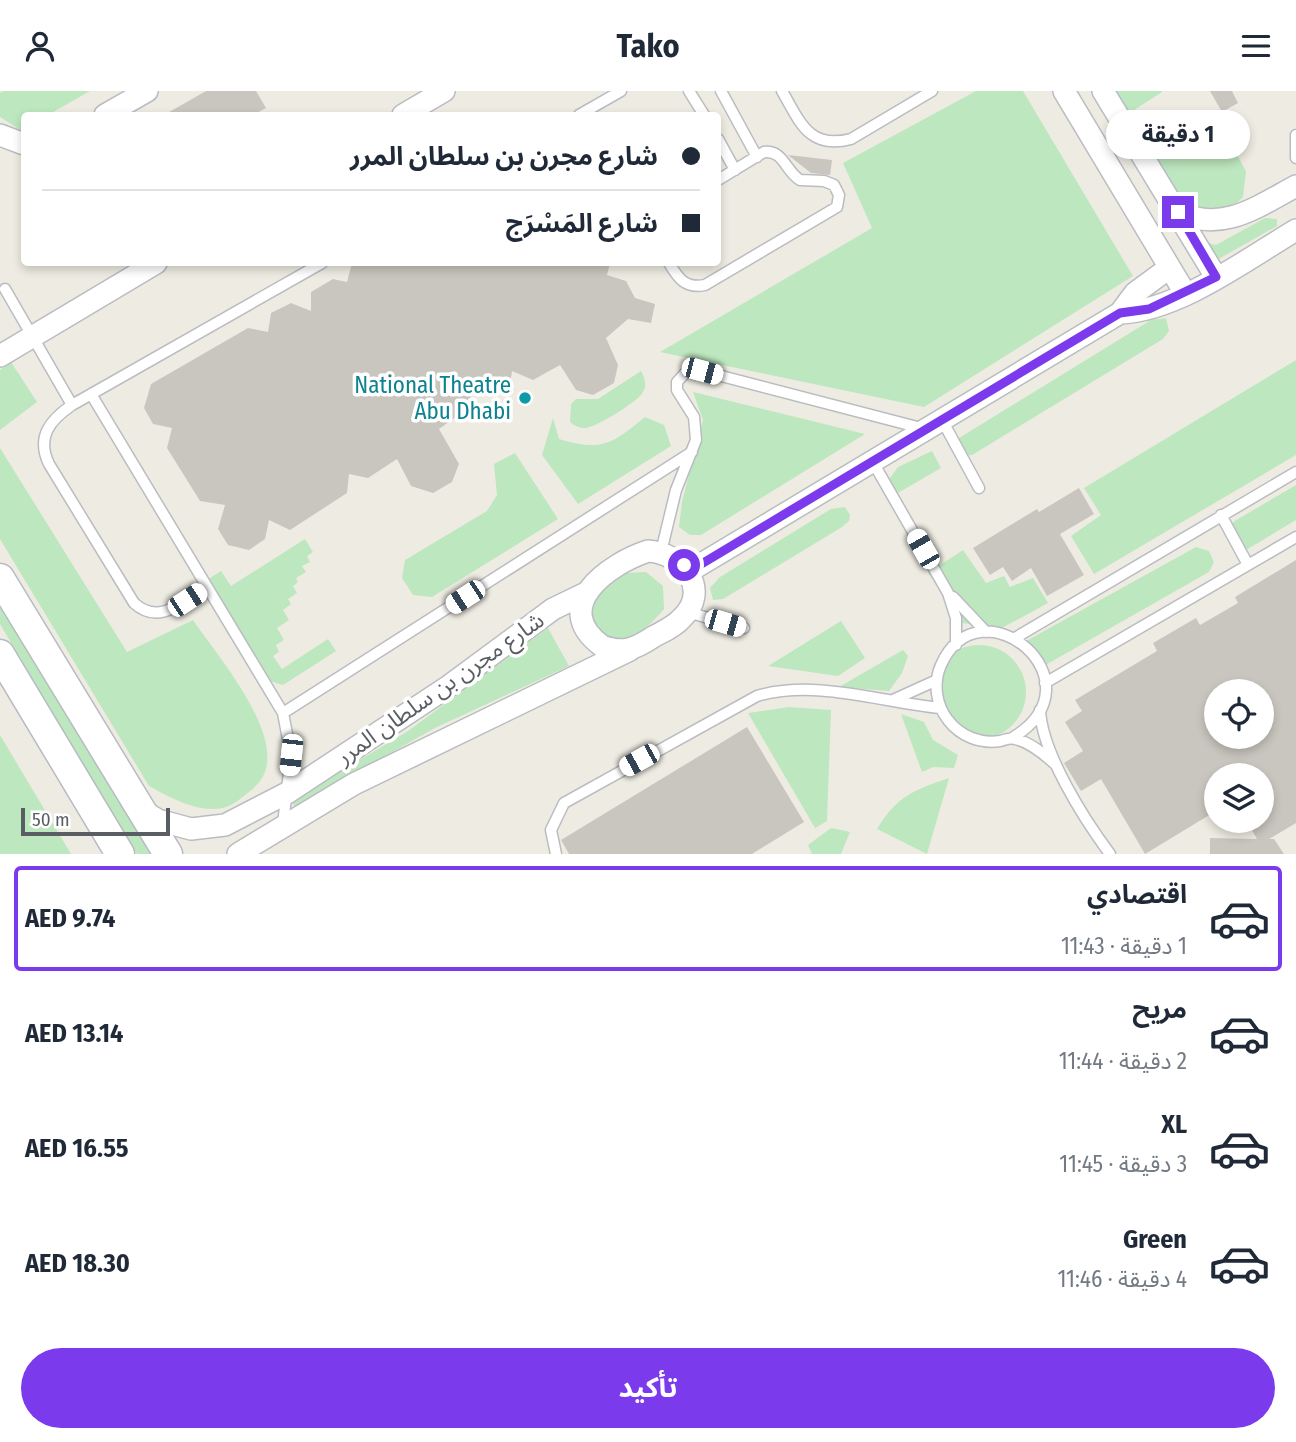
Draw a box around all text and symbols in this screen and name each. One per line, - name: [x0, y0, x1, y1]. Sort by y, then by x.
- icon: person: [21, 27, 59, 65]
- text: Tako: [617, 27, 679, 65]
- icon: menu: [1237, 27, 1275, 65]
- callout: 1 دقيقة: [1106, 110, 1250, 159]
- text: 1 دقيقة: [1142, 120, 1214, 148]
- text: شارع مجرن بن سلطان المرر: [350, 141, 658, 172]
- route end: [1162, 196, 1194, 228]
- text: شارع المَسْرَج: [506, 208, 658, 239]
- car: [679, 355, 726, 387]
- place label: National Theatre Abu Dhabi: [354, 371, 511, 425]
- marker: National Theatre Abu Dhabi: [517, 390, 533, 406]
- car: [904, 526, 943, 572]
- route start: [668, 549, 700, 581]
- car: [442, 577, 489, 617]
- car: [164, 580, 211, 620]
- street label: شارع مجرن بن سلطان المرر: [330, 606, 551, 773]
- car: [702, 607, 749, 639]
- map controls: [1204, 679, 1274, 833]
- button: locate: [1204, 679, 1274, 749]
- car: [279, 733, 304, 777]
- car: [616, 741, 663, 779]
- button: layers: [1204, 763, 1274, 833]
- scale bar: [21, 805, 170, 837]
- text: 50 m: [32, 808, 70, 831]
- text: اقتصادي: [1087, 879, 1187, 910]
- icon: car: [1208, 887, 1271, 950]
- text: AED 9.74: [25, 903, 115, 934]
- text: 1 دقيقة · 11:43: [1061, 932, 1187, 960]
- text: مريح: [1132, 994, 1187, 1025]
- icon: car: [1208, 1002, 1271, 1065]
- text: AED 13.14: [25, 1018, 123, 1049]
- text: 2 دقيقة · 11:44: [1059, 1047, 1187, 1075]
- text: XL: [1161, 1109, 1187, 1140]
- icon: car: [1208, 1117, 1271, 1180]
- text: AED 16.55: [25, 1133, 129, 1164]
- text: 3 دقيقة · 11:45: [1059, 1150, 1187, 1178]
- text: Green: [1123, 1224, 1187, 1255]
- icon: car: [1208, 1232, 1271, 1295]
- text: AED 18.30: [25, 1248, 130, 1279]
- text: 4 دقيقة · 11:46: [1057, 1265, 1187, 1293]
- button: تأكيد: [21, 1348, 1275, 1428]

